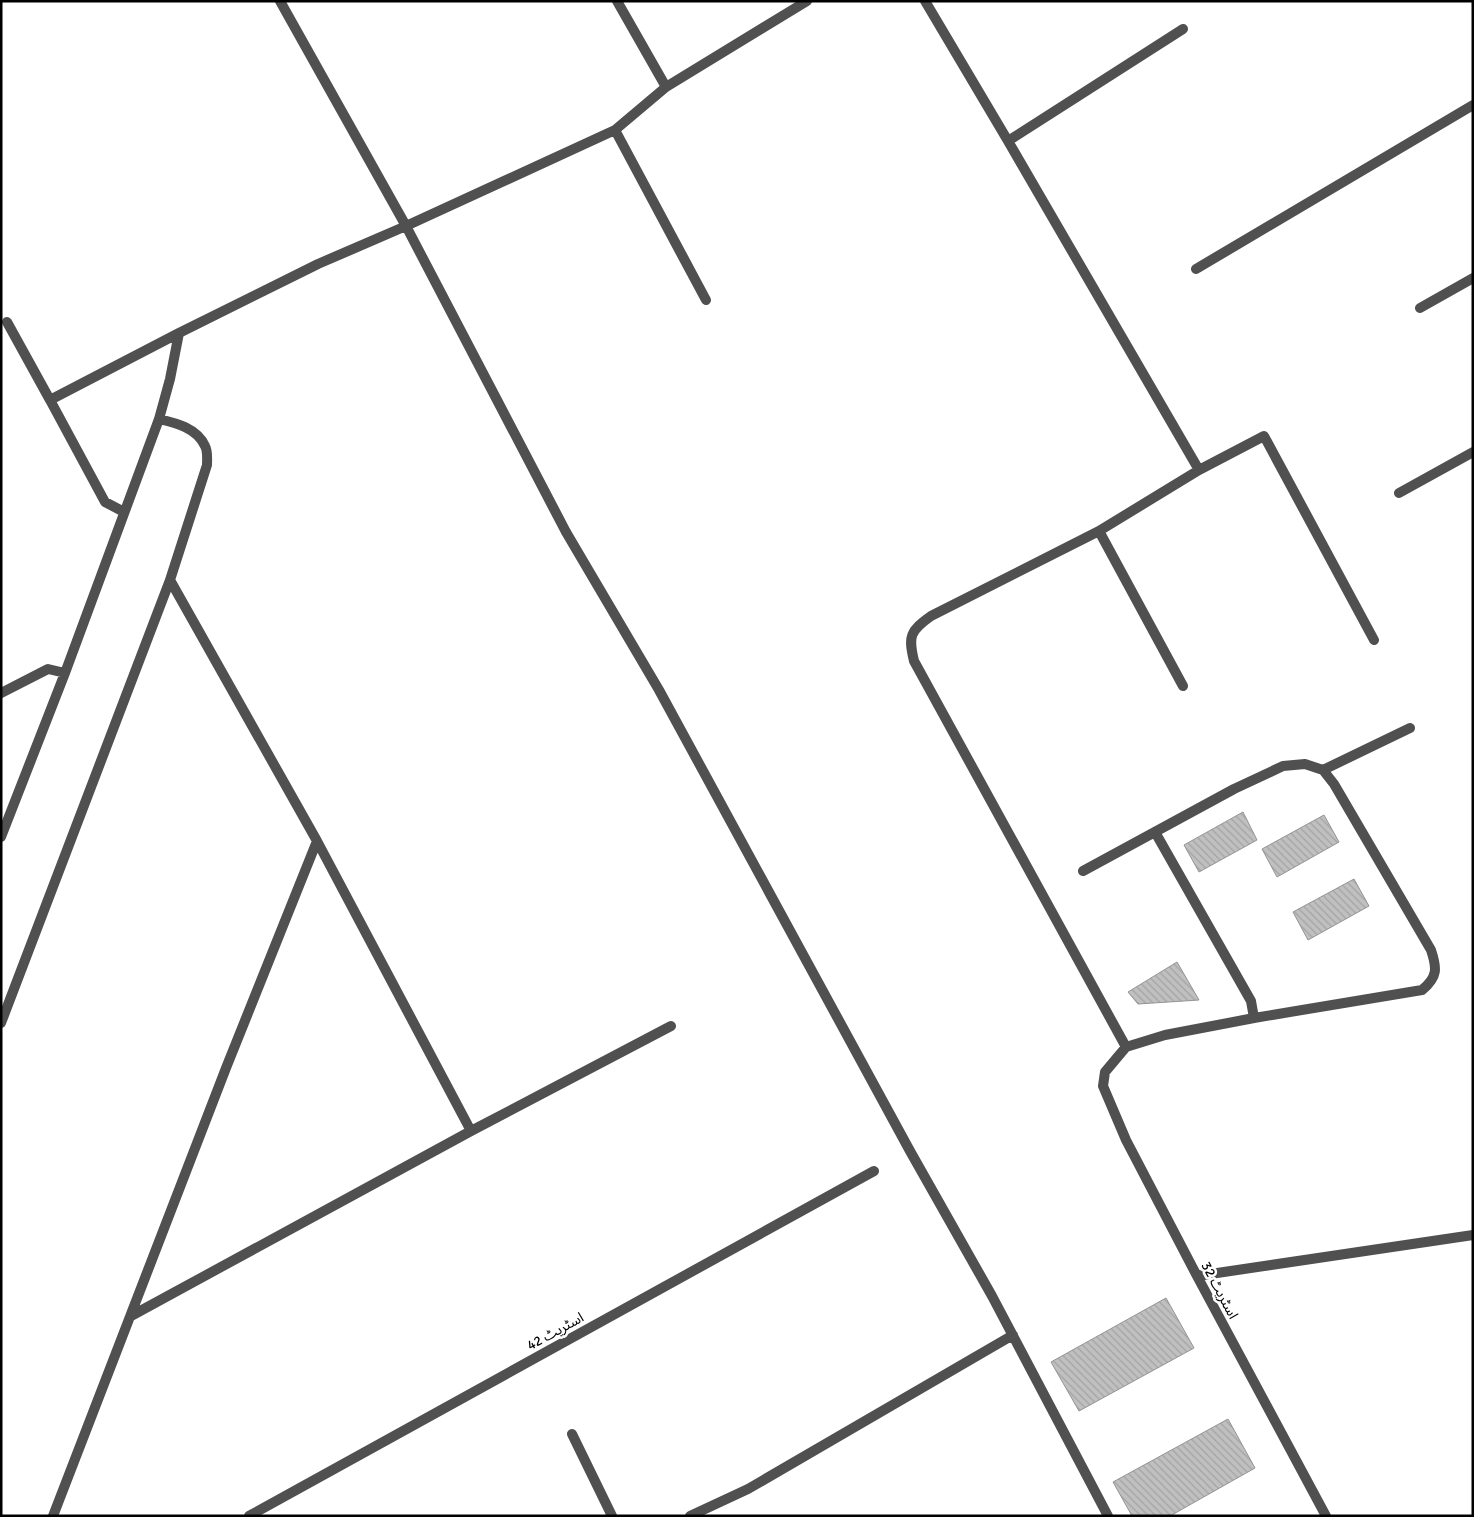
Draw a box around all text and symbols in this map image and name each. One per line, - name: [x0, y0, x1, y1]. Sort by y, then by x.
- street label: اسٹریٹ 32: [1197, 1259, 1242, 1322]
- street label: اسٹریٹ 42: [524, 1309, 587, 1354]

